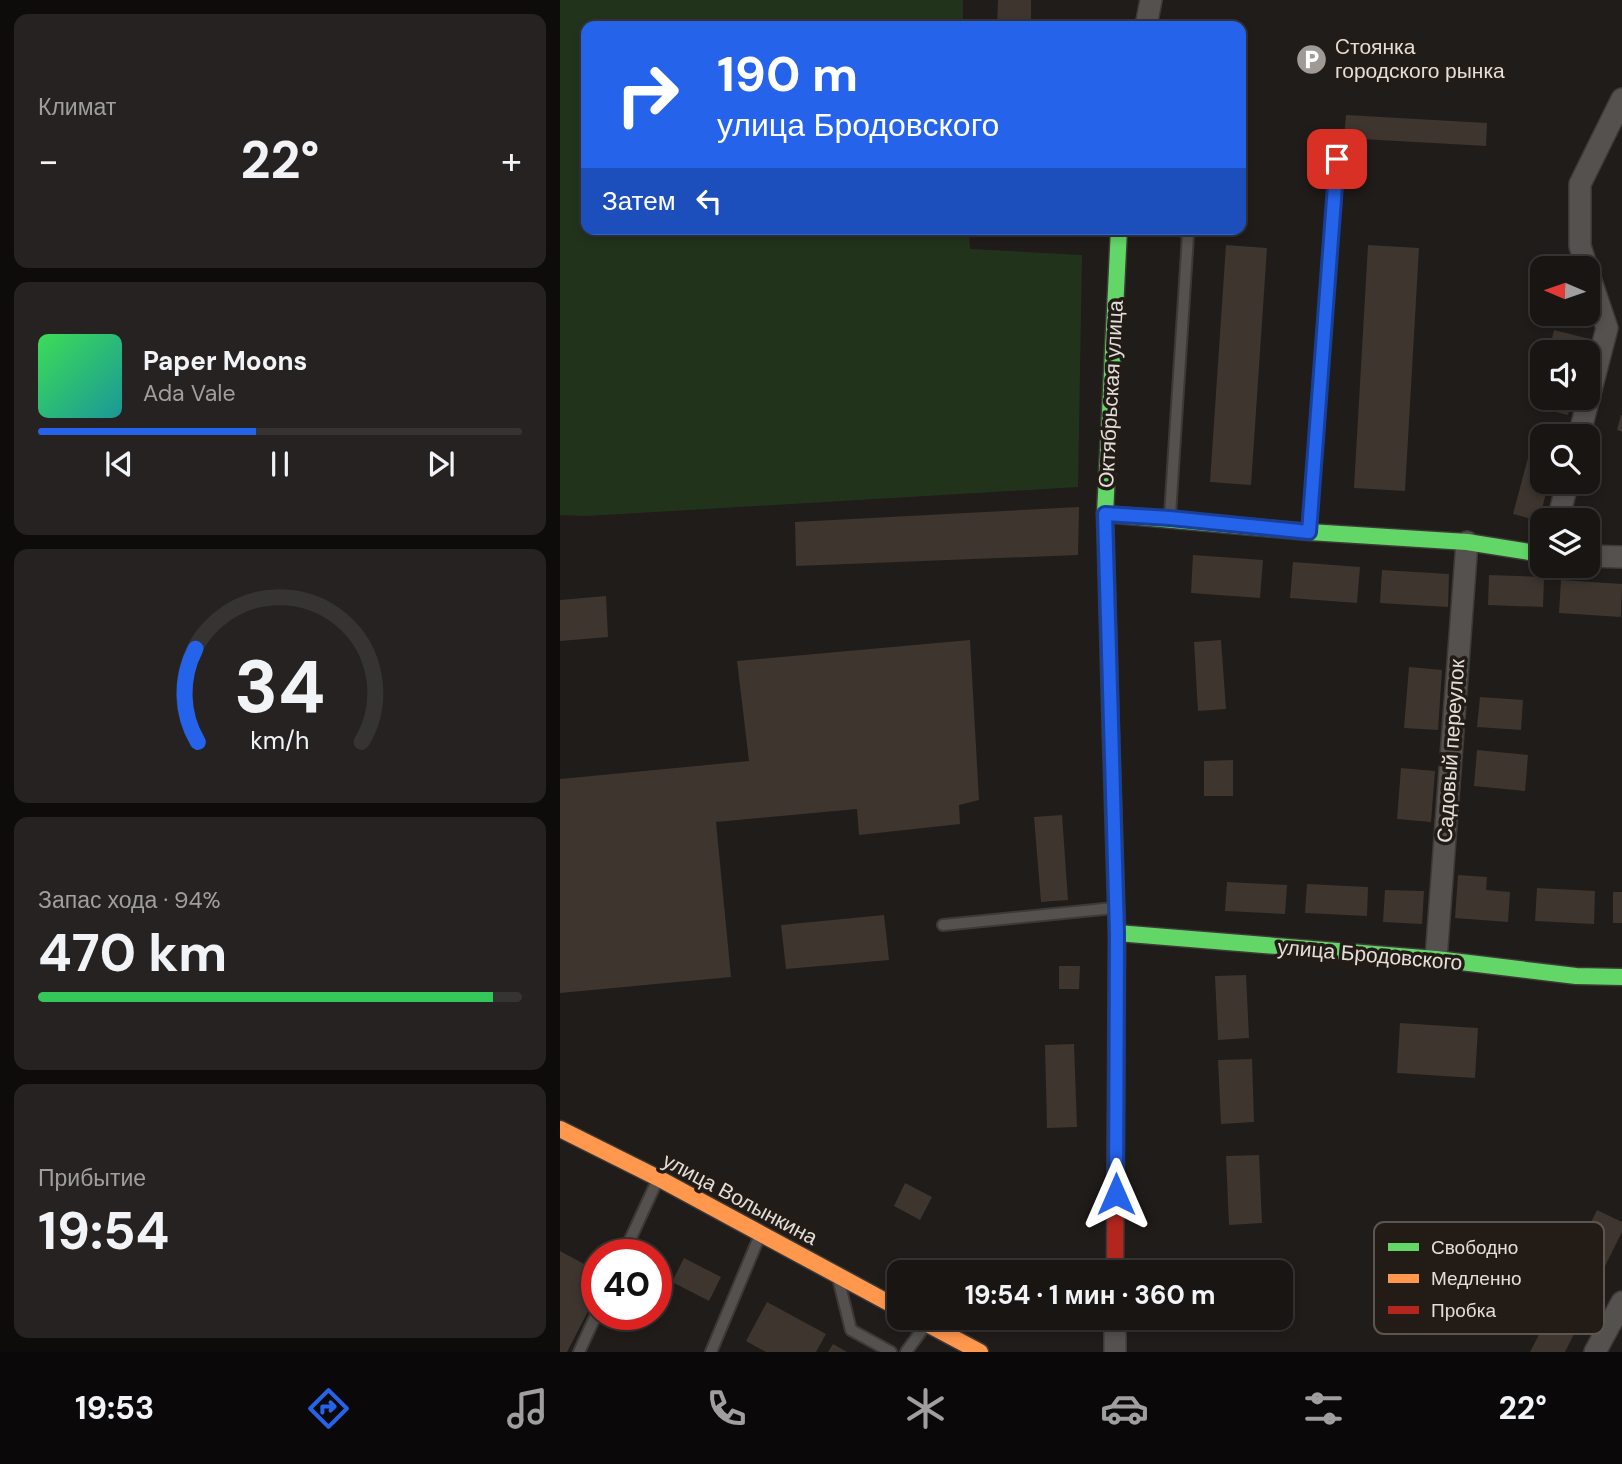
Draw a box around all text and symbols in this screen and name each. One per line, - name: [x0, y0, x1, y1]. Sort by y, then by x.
- place label: Cтоянка городского рынка: [1335, 33, 1505, 85]
- text: 190 m: [717, 42, 858, 106]
- parking icon: Cтоянка городского рынка: [1295, 42, 1329, 76]
- icon: right: [602, 49, 693, 140]
- text: Климат: [38, 92, 116, 122]
- text: улица Бродовского: [717, 104, 999, 146]
- text: 22°: [241, 126, 319, 194]
- pin: [1307, 129, 1367, 189]
- text: −: [38, 136, 59, 186]
- text: +: [501, 136, 522, 186]
- icon: arrive: [1318, 140, 1356, 178]
- icon: left: [690, 182, 728, 220]
- text: Затем: [602, 184, 676, 218]
- north arrow: [1530, 256, 1600, 326]
- map controls: [1530, 256, 1600, 578]
- street label: Октябрьская улица: [1092, 299, 1130, 489]
- button: sound: [1530, 340, 1600, 410]
- text: Paper Moons: [143, 344, 307, 378]
- text: Ada Vale: [143, 378, 236, 408]
- button: search: [1530, 424, 1600, 494]
- icon: previous: [100, 445, 138, 483]
- icon: pause: [261, 445, 299, 483]
- icon: next: [422, 445, 460, 483]
- button: layers: [1530, 508, 1600, 578]
- text: 34: [234, 640, 326, 735]
- street label: Садовый переулок: [1431, 657, 1471, 844]
- text: km/h: [250, 724, 310, 757]
- text: Запас хода · 94%: [38, 885, 220, 915]
- text: 470 km: [38, 919, 227, 987]
- street label: улица Бродовского: [1276, 933, 1464, 977]
- street label: улица Волынкина: [658, 1146, 823, 1252]
- position arrow: [1079, 1157, 1153, 1231]
- text: Прибытие: [38, 1163, 146, 1193]
- text: 19:54: [38, 1197, 169, 1265]
- legend: [1374, 1222, 1604, 1334]
- text: Свободно: [1431, 1235, 1518, 1260]
- speed limit sign: 40: [581, 1239, 672, 1330]
- text: Медленно: [1431, 1266, 1521, 1291]
- text: 19:54 · 1 мин · 360 m: [965, 1278, 1215, 1312]
- text: Пробка: [1431, 1298, 1496, 1323]
- icon: directions: [304, 1384, 353, 1433]
- icon: music: [503, 1384, 552, 1433]
- icon: phone: [702, 1384, 751, 1433]
- icon: climate: [901, 1384, 950, 1433]
- icon: car: [1100, 1384, 1149, 1433]
- icon: filters: [1299, 1384, 1348, 1433]
- text: 19:53: [75, 1387, 154, 1429]
- text: 22°: [1498, 1387, 1547, 1429]

